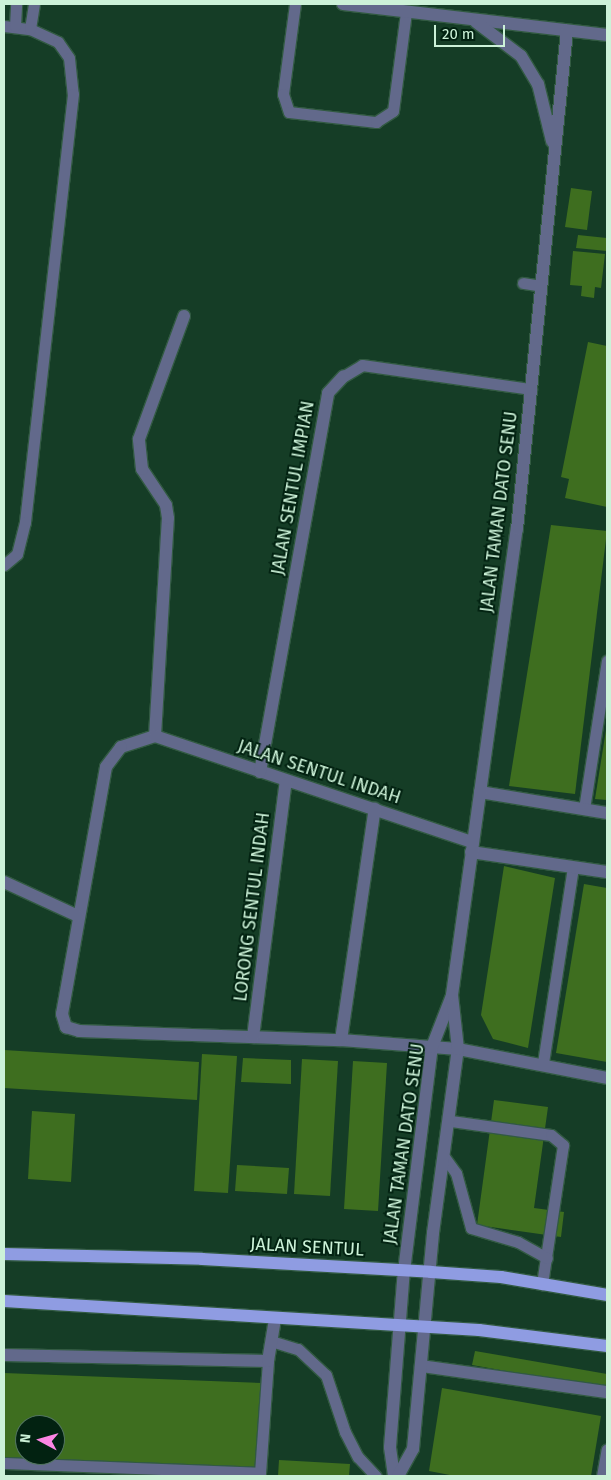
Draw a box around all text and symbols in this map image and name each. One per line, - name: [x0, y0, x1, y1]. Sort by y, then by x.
- scale bar: [436, 15, 507, 47]
- text: 20 m: [442, 25, 475, 43]
- street label: JALAN SENTUL IMPIAN: [267, 399, 319, 577]
- street label: JALAN TAMAN DATO SENU: [476, 410, 522, 614]
- street label: JALAN SENTUL INDAH: [235, 735, 403, 809]
- street label: LORONG SENTUL INDAH: [230, 811, 274, 1003]
- street label: JALAN TAMAN DATO SENU: [379, 1042, 429, 1246]
- street label: JALAN SENTUL: [249, 1233, 365, 1261]
- north arrow: [15, 1415, 65, 1465]
- text: N: [17, 1433, 35, 1444]

